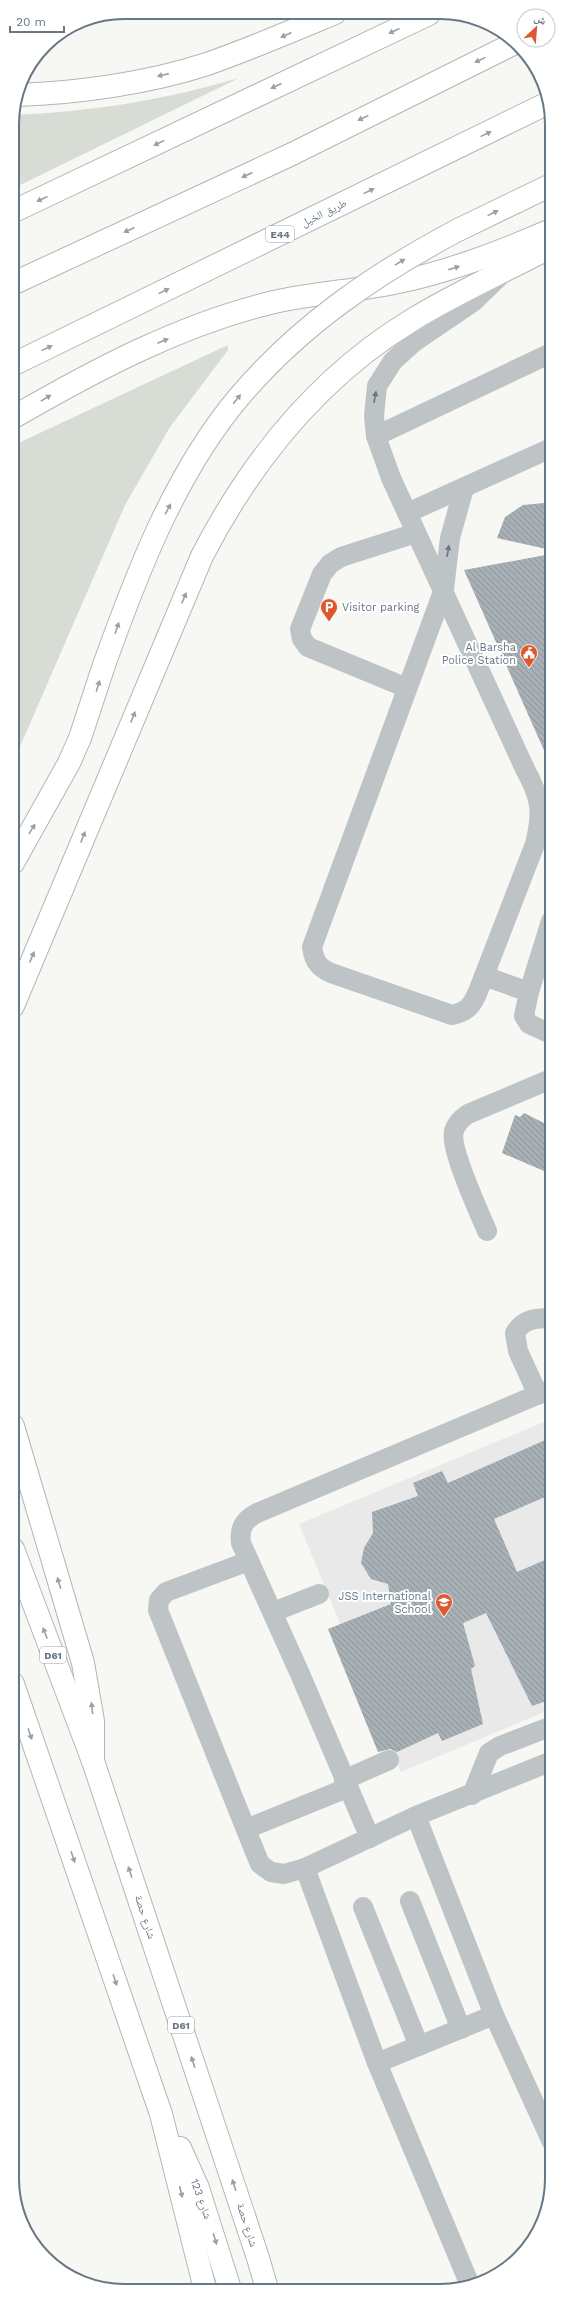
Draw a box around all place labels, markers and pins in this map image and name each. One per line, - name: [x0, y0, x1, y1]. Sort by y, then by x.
- parking icon: Visitor parking: [319, 597, 339, 622]
- place label: Visitor parking: [342, 601, 420, 614]
- place label: Al Barsha Police Station: [442, 641, 516, 667]
- public building icon: Al Barsha Police Station: [519, 643, 539, 668]
- place label: JSS International School: [338, 1590, 432, 1616]
- school or university icon: JSS International School: [434, 1592, 454, 1617]

